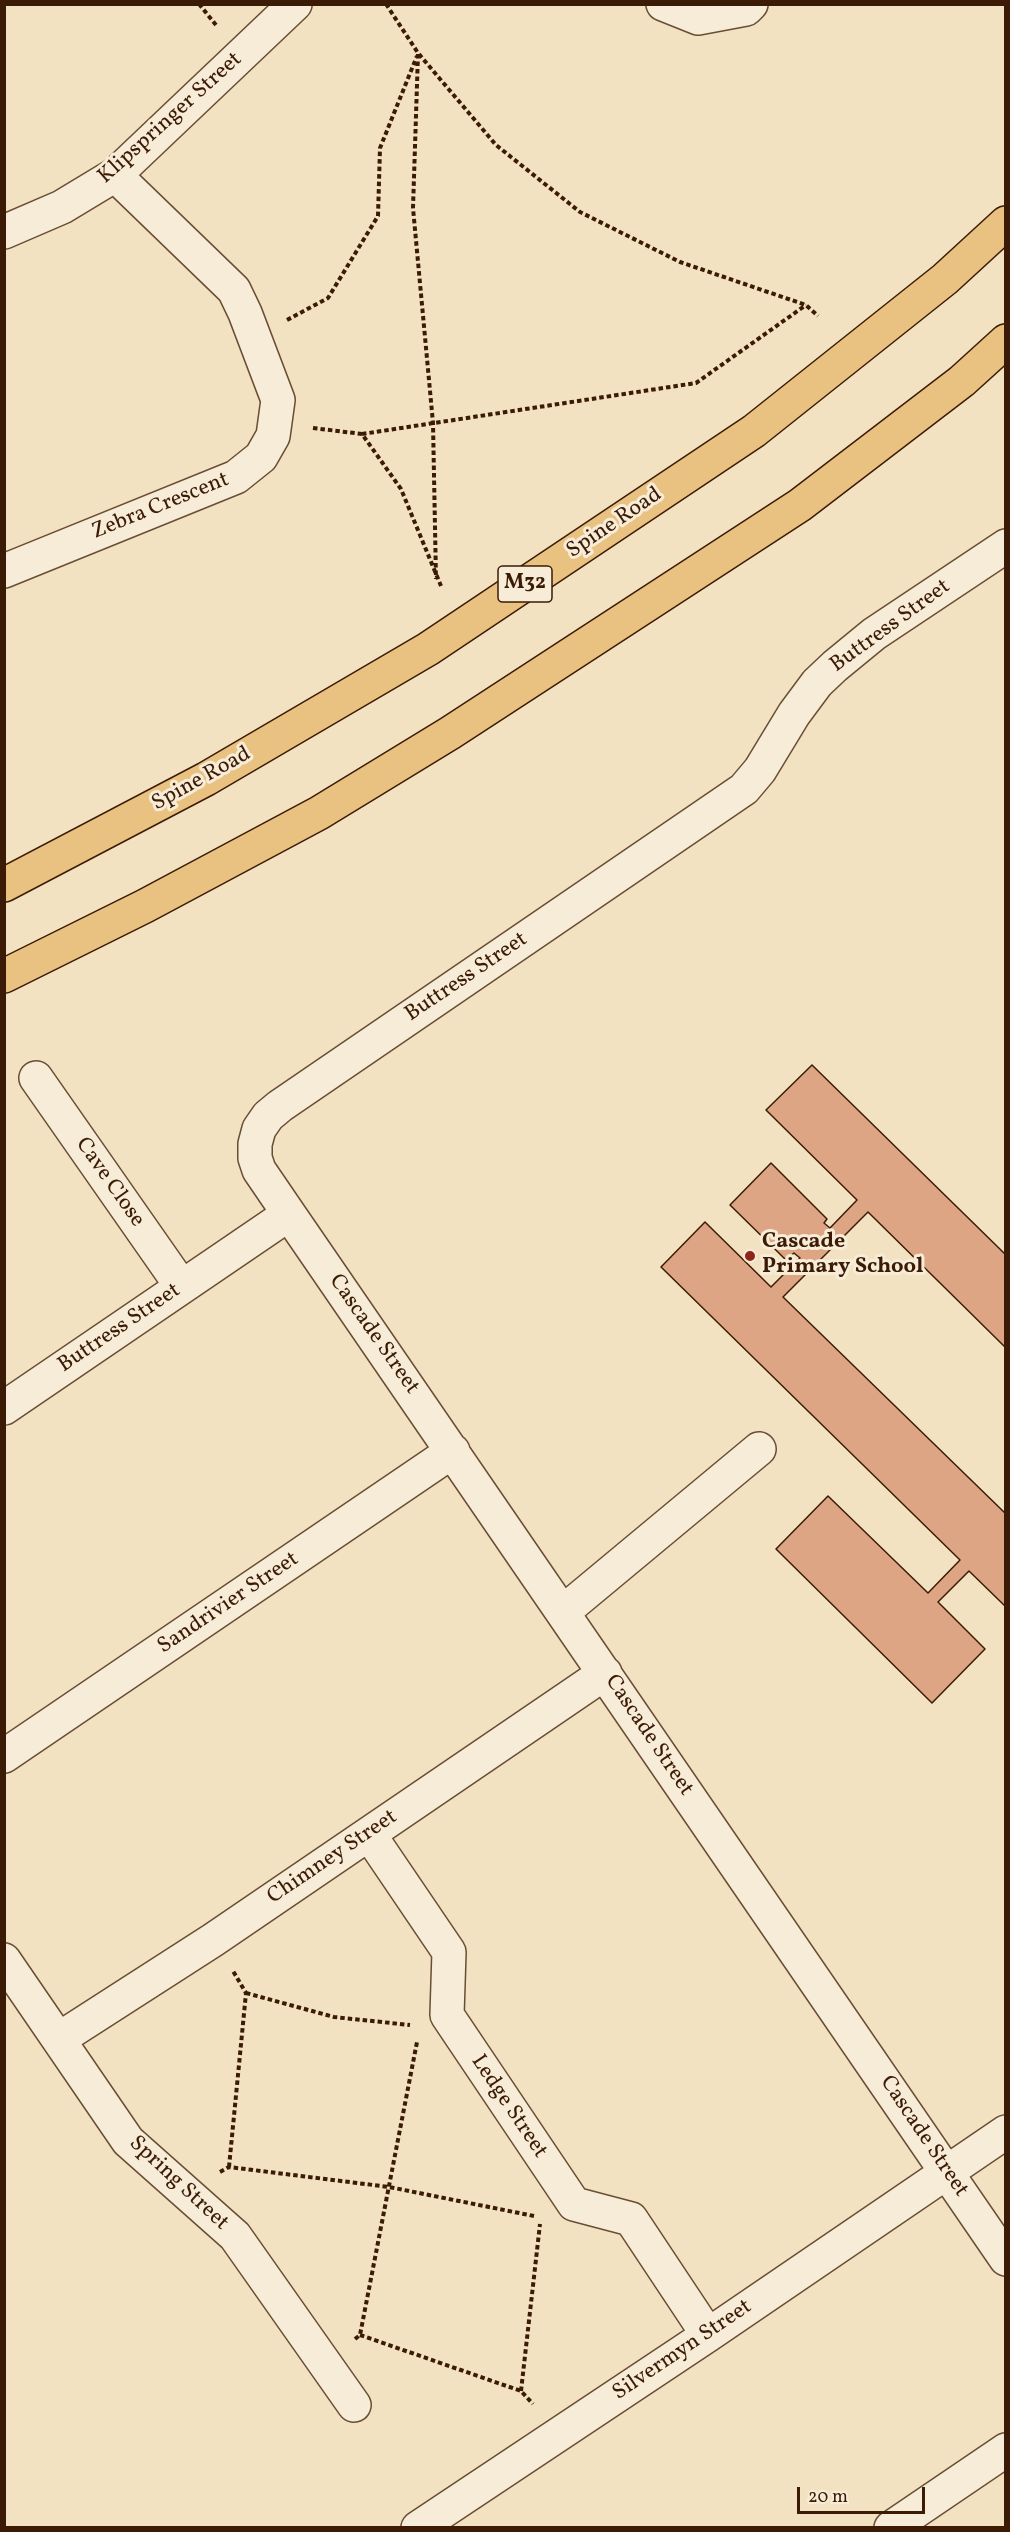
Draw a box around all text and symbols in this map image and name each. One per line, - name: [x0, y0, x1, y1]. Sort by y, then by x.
- street label: Klipspringer Street: [94, 47, 248, 191]
- street label: Zebra Crescent: [89, 468, 233, 546]
- street label: Spine Road: [562, 483, 668, 565]
- road number: M32: [498, 566, 552, 602]
- street label: Buttress Street: [826, 575, 956, 679]
- street label: Spine Road: [148, 742, 256, 818]
- street label: Buttress Street: [401, 927, 533, 1029]
- street label: Cave Close: [69, 1133, 149, 1233]
- place label: Cascade Primary School: [762, 1230, 924, 1282]
- marker: Cascade Primary School: [743, 1249, 757, 1263]
- street label: Cascade Street: [322, 1270, 424, 1400]
- street label: Buttress Street: [54, 1278, 186, 1380]
- street label: Sandrivier Street: [153, 1547, 305, 1661]
- street label: Cascade Street: [598, 1670, 698, 1802]
- street label: Chimney Street: [263, 1805, 403, 1911]
- street label: Ledge Street: [464, 2050, 552, 2164]
- street label: Cascade Street: [873, 2071, 973, 2203]
- street label: Spring Street: [123, 2131, 233, 2237]
- street label: Silvermyn Street: [608, 2295, 758, 2407]
- scale bar: [800, 2475, 928, 2513]
- text: 20 m: [808, 2485, 848, 2510]

